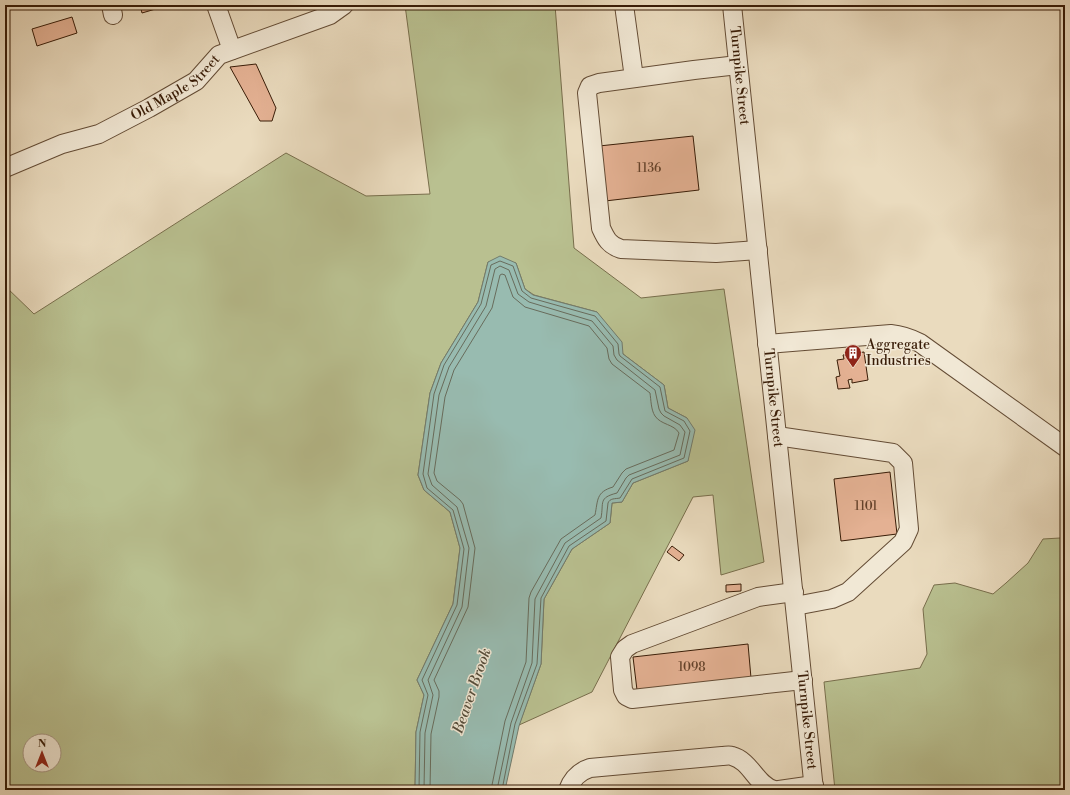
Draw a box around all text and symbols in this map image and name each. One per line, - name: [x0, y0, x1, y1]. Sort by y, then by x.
- street label: Turnpike Street: [725, 25, 753, 126]
- street label: Old Maple Street: [128, 51, 224, 125]
- house number: 1136: [637, 161, 661, 176]
- place label: Aggregate Industries: [865, 336, 931, 370]
- building icon: Aggregate Industries: [843, 343, 863, 368]
- street label: Turnpike Street: [759, 348, 787, 448]
- house number: 1101: [854, 499, 878, 514]
- water label: Beaver Brook: [448, 646, 496, 737]
- house number: 1098: [678, 660, 706, 675]
- street label: Turnpike Street: [793, 670, 821, 770]
- north arrow: [22, 733, 62, 773]
- text: N: [38, 737, 47, 751]

